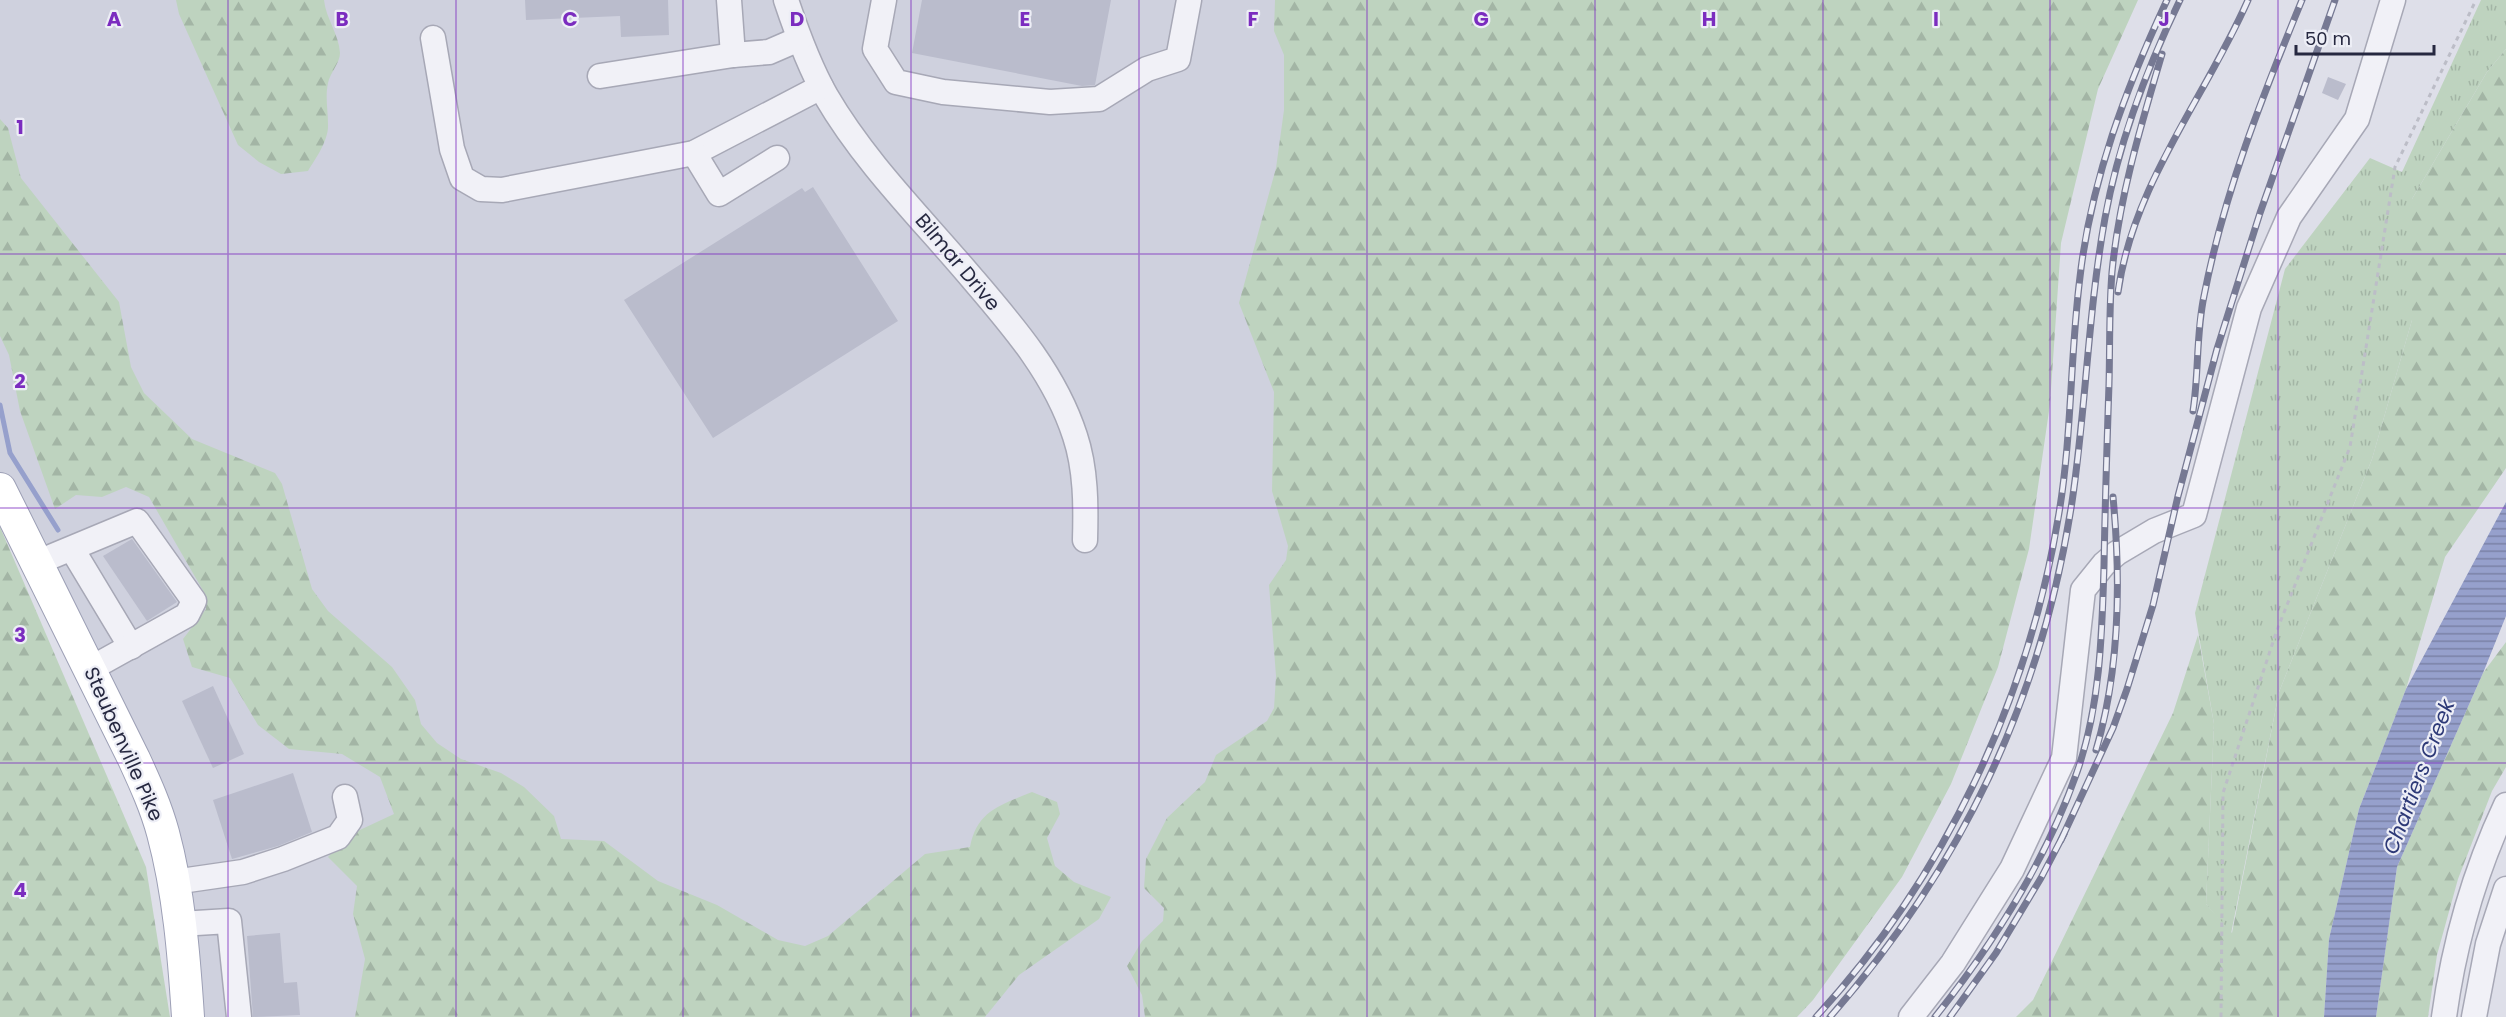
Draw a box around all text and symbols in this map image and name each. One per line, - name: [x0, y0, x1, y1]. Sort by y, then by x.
- text: A: [107, 5, 122, 33]
- text: B: [335, 5, 349, 33]
- text: C: [562, 5, 578, 33]
- text: D: [790, 5, 804, 33]
- text: E: [1020, 5, 1030, 33]
- text: F: [1248, 5, 1259, 33]
- text: G: [1473, 5, 1489, 33]
- text: H: [1702, 5, 1716, 33]
- text: I: [1933, 5, 1939, 33]
- text: J: [2158, 5, 2170, 33]
- scale bar: [2296, 18, 2434, 56]
- text: 50 m: [2305, 26, 2351, 51]
- text: 1: [16, 113, 24, 141]
- street label: Bilmar Drive: [909, 207, 1007, 317]
- text: 2: [14, 367, 26, 395]
- text: 3: [14, 621, 26, 649]
- street label: Steubenville Pike: [77, 663, 171, 825]
- water label: Chartiers Creek: [2376, 694, 2462, 858]
- text: 4: [13, 876, 27, 904]

